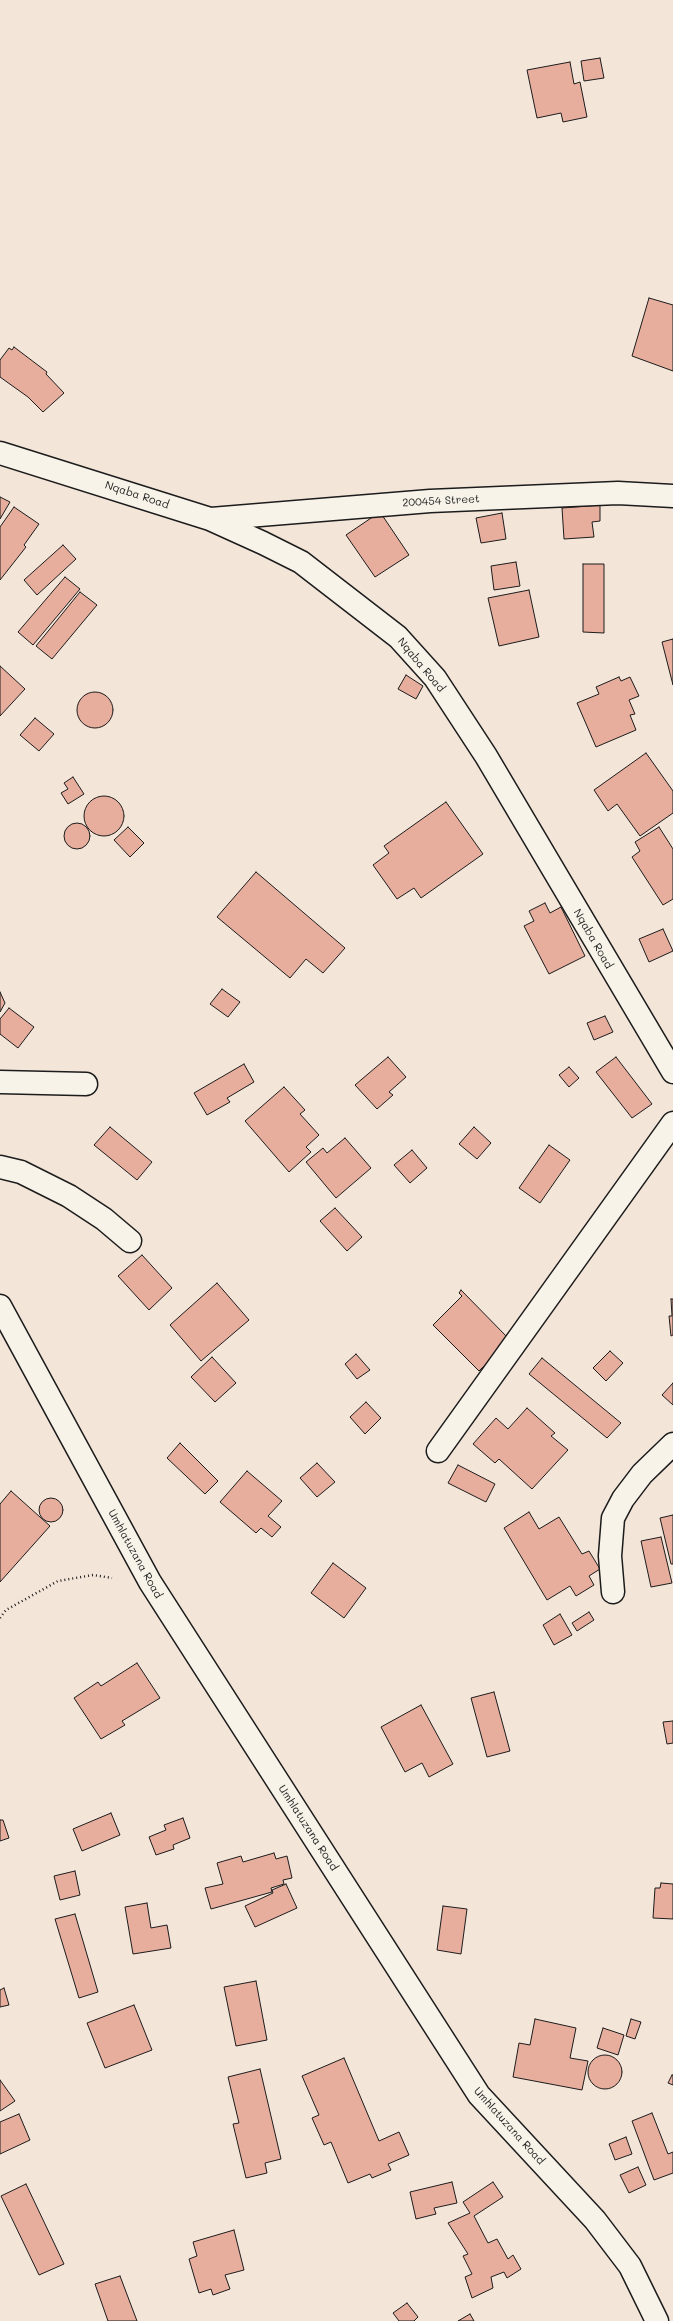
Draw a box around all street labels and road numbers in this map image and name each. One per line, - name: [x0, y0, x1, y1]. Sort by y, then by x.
- street label: Nqaba Road: [103, 478, 171, 512]
- street label: 200454 Street: [402, 492, 480, 510]
- street label: Nqaba Road: [394, 635, 448, 695]
- street label: Nqaba Road: [571, 907, 615, 971]
- street label: Umhlatuzana Road: [105, 1507, 165, 1601]
- street label: Umhlatuzana Road: [275, 1783, 341, 1873]
- street label: Umhlatuzana Road: [471, 2085, 547, 2167]

